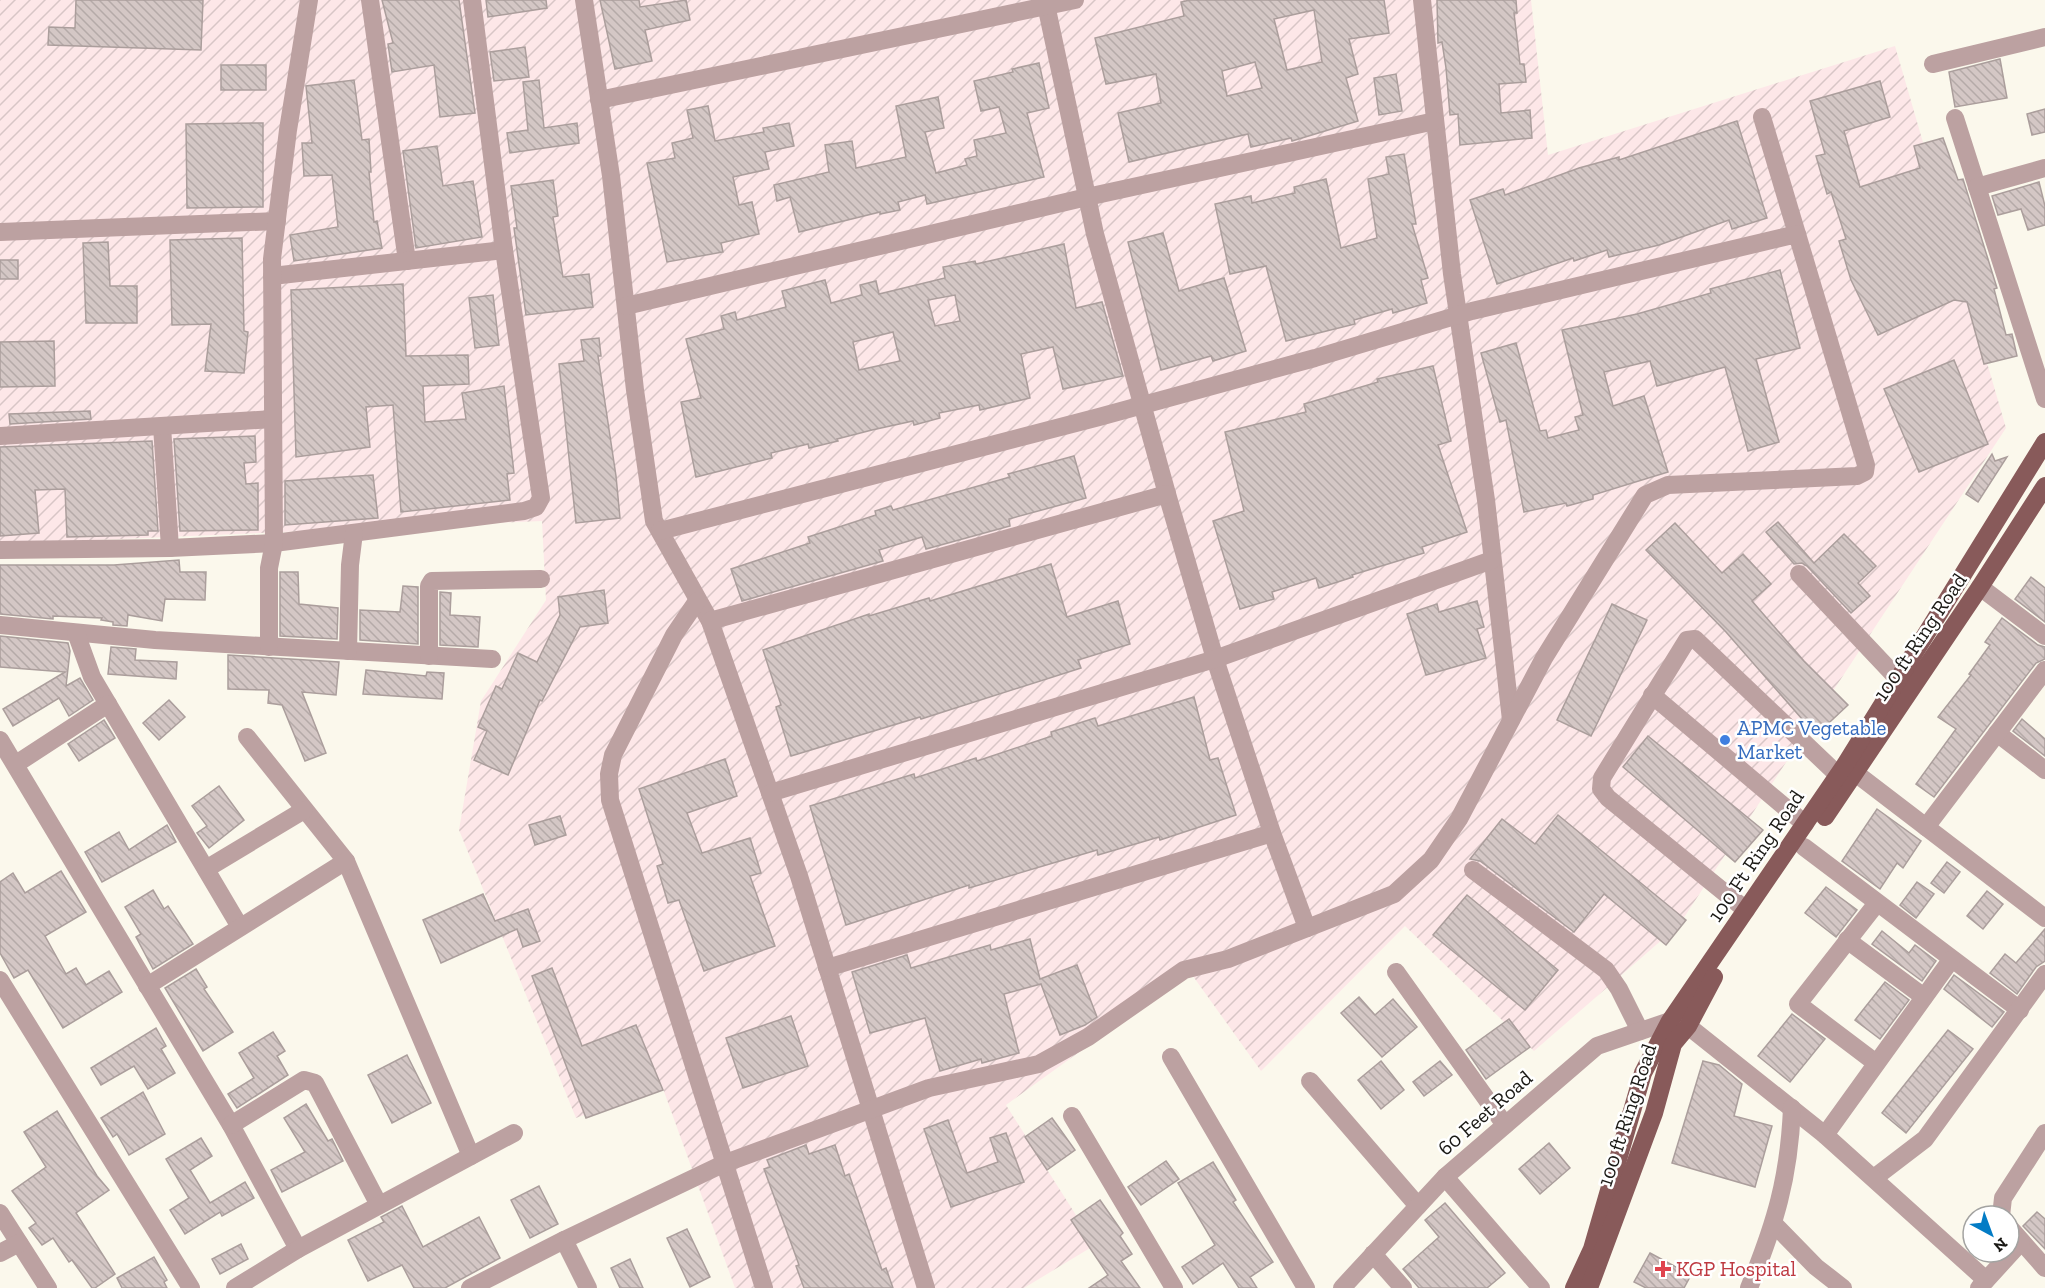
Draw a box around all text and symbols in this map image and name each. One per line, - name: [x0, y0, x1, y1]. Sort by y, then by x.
- street label: 100 ft Ring Road: [1868, 568, 1972, 705]
- place label: APMC Vegetable Market: [1737, 715, 1887, 764]
- marker: APMC Vegetable Market: [1718, 733, 1732, 747]
- street label: 100 Ft Ring Road: [1702, 785, 1809, 926]
- street label: 100 ft Ring Road: [1592, 1040, 1662, 1189]
- street label: 60 Feet Road: [1432, 1065, 1537, 1160]
- north arrow: [1961, 1204, 2021, 1264]
- text: N: [1990, 1234, 2011, 1256]
- place label: KGP Hospital: [1676, 1256, 1796, 1281]
- marker: KGP Hospital: [1654, 1260, 1672, 1278]

